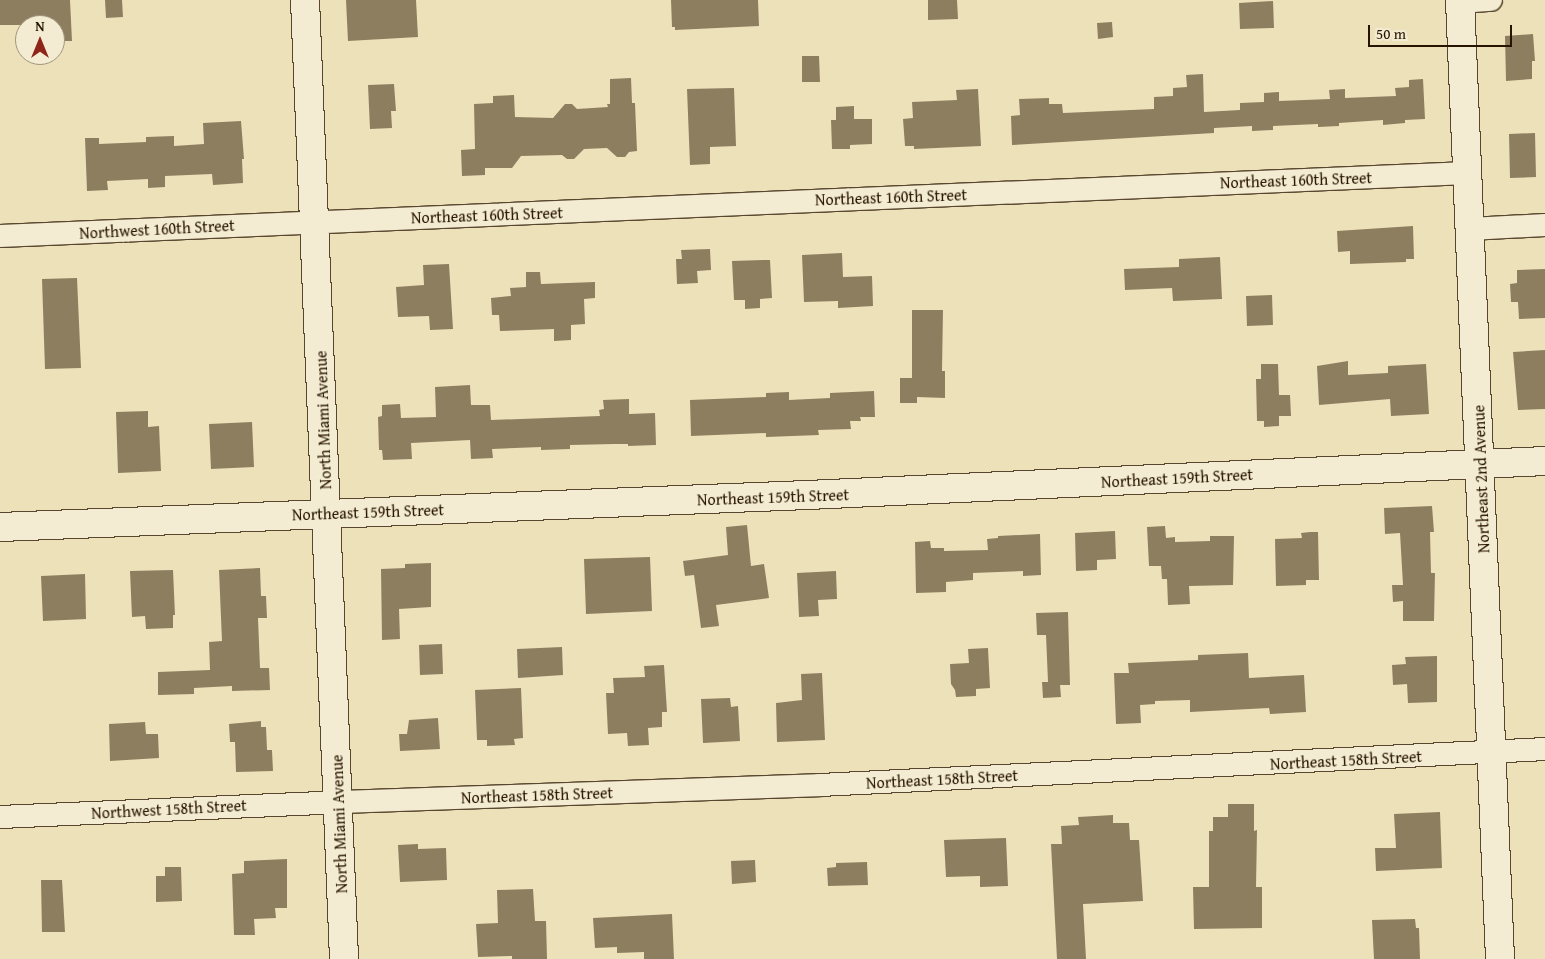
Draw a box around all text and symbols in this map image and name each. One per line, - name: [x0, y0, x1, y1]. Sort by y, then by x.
- north arrow: [15, 15, 65, 65]
- scale bar: [1370, 15, 1514, 47]
- text: N: [35, 16, 45, 36]
- text: 50 m: [1376, 23, 1406, 44]
- street label: Northeast 160th Street: [1220, 168, 1372, 192]
- street label: Northeast 160th Street: [815, 185, 967, 209]
- street label: Northeast 160th Street: [411, 203, 563, 227]
- street label: Northwest 160th Street: [79, 215, 235, 243]
- street label: North Miami Avenue: [311, 350, 335, 490]
- street label: Northeast 2nd Avenue: [1469, 405, 1493, 553]
- street label: Northeast 159th Street: [1101, 464, 1253, 492]
- street label: Northeast 159th Street: [697, 485, 849, 509]
- street label: Northeast 159th Street: [292, 500, 444, 524]
- street label: Northeast 158th Street: [1270, 746, 1422, 774]
- street label: North Miami Avenue: [327, 754, 351, 894]
- street label: Northeast 158th Street: [866, 765, 1018, 793]
- street label: Northeast 158th Street: [461, 783, 613, 807]
- street label: Northwest 158th Street: [91, 795, 247, 823]

